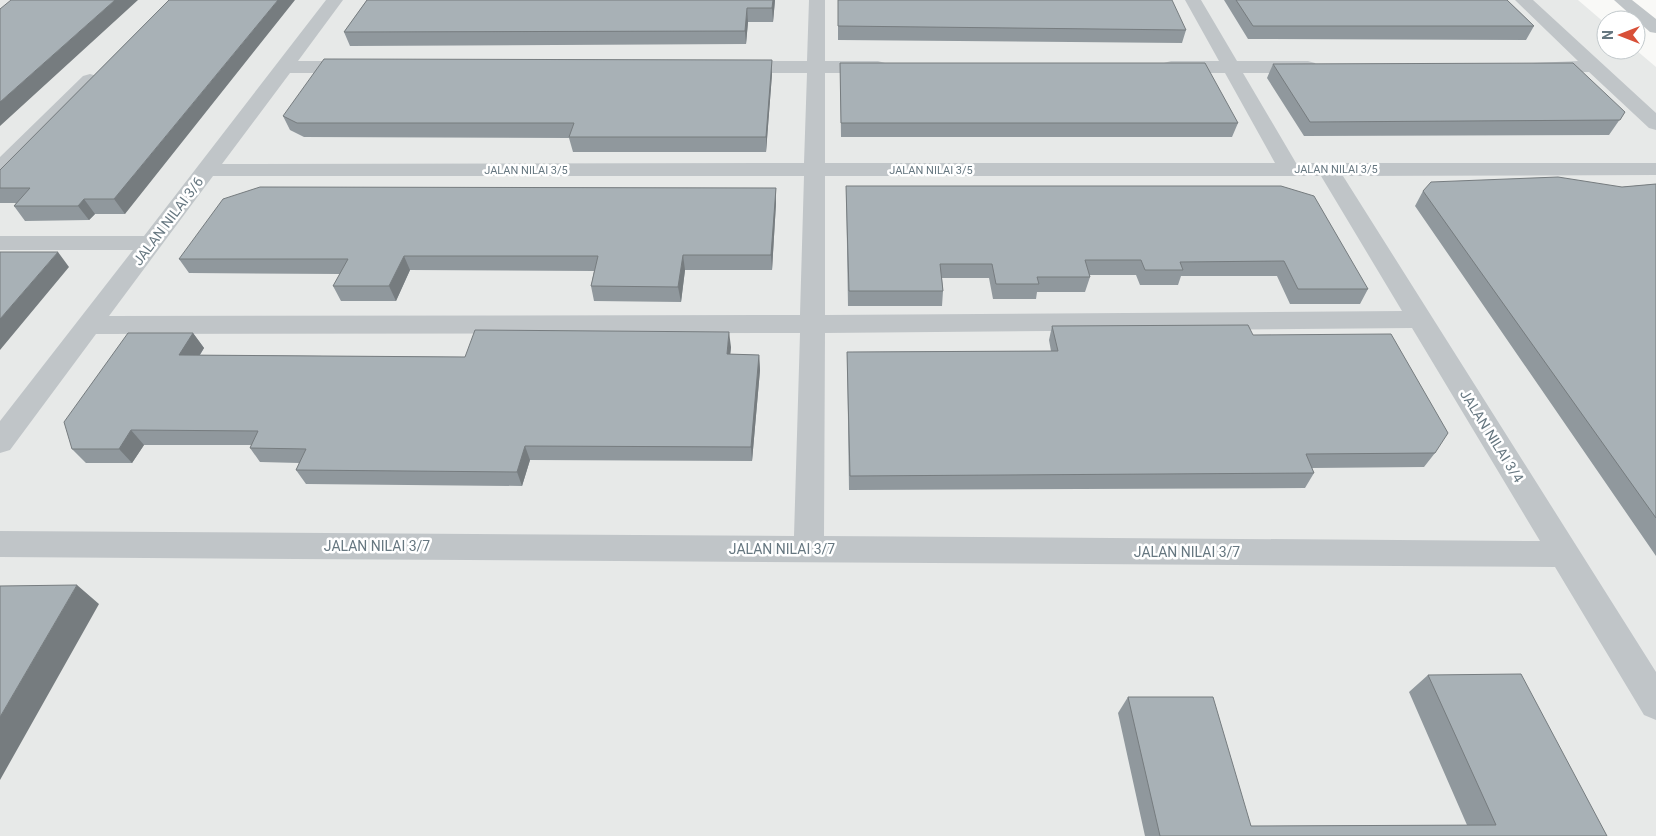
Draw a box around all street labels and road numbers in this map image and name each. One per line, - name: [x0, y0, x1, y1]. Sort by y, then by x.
- street label: JALAN NILAI 3/5: [1294, 163, 1378, 176]
- street label: JALAN NILAI 3/5: [484, 164, 568, 177]
- street label: JALAN NILAI 3/5: [889, 164, 973, 177]
- street label: JALAN NILAI 3/6: [130, 174, 206, 268]
- street label: JALAN NILAI 3/4: [1457, 387, 1527, 485]
- street label: JALAN NILAI 3/7: [324, 538, 430, 554]
- street label: JALAN NILAI 3/7: [729, 541, 835, 557]
- street label: JALAN NILAI 3/7: [1134, 544, 1240, 560]

